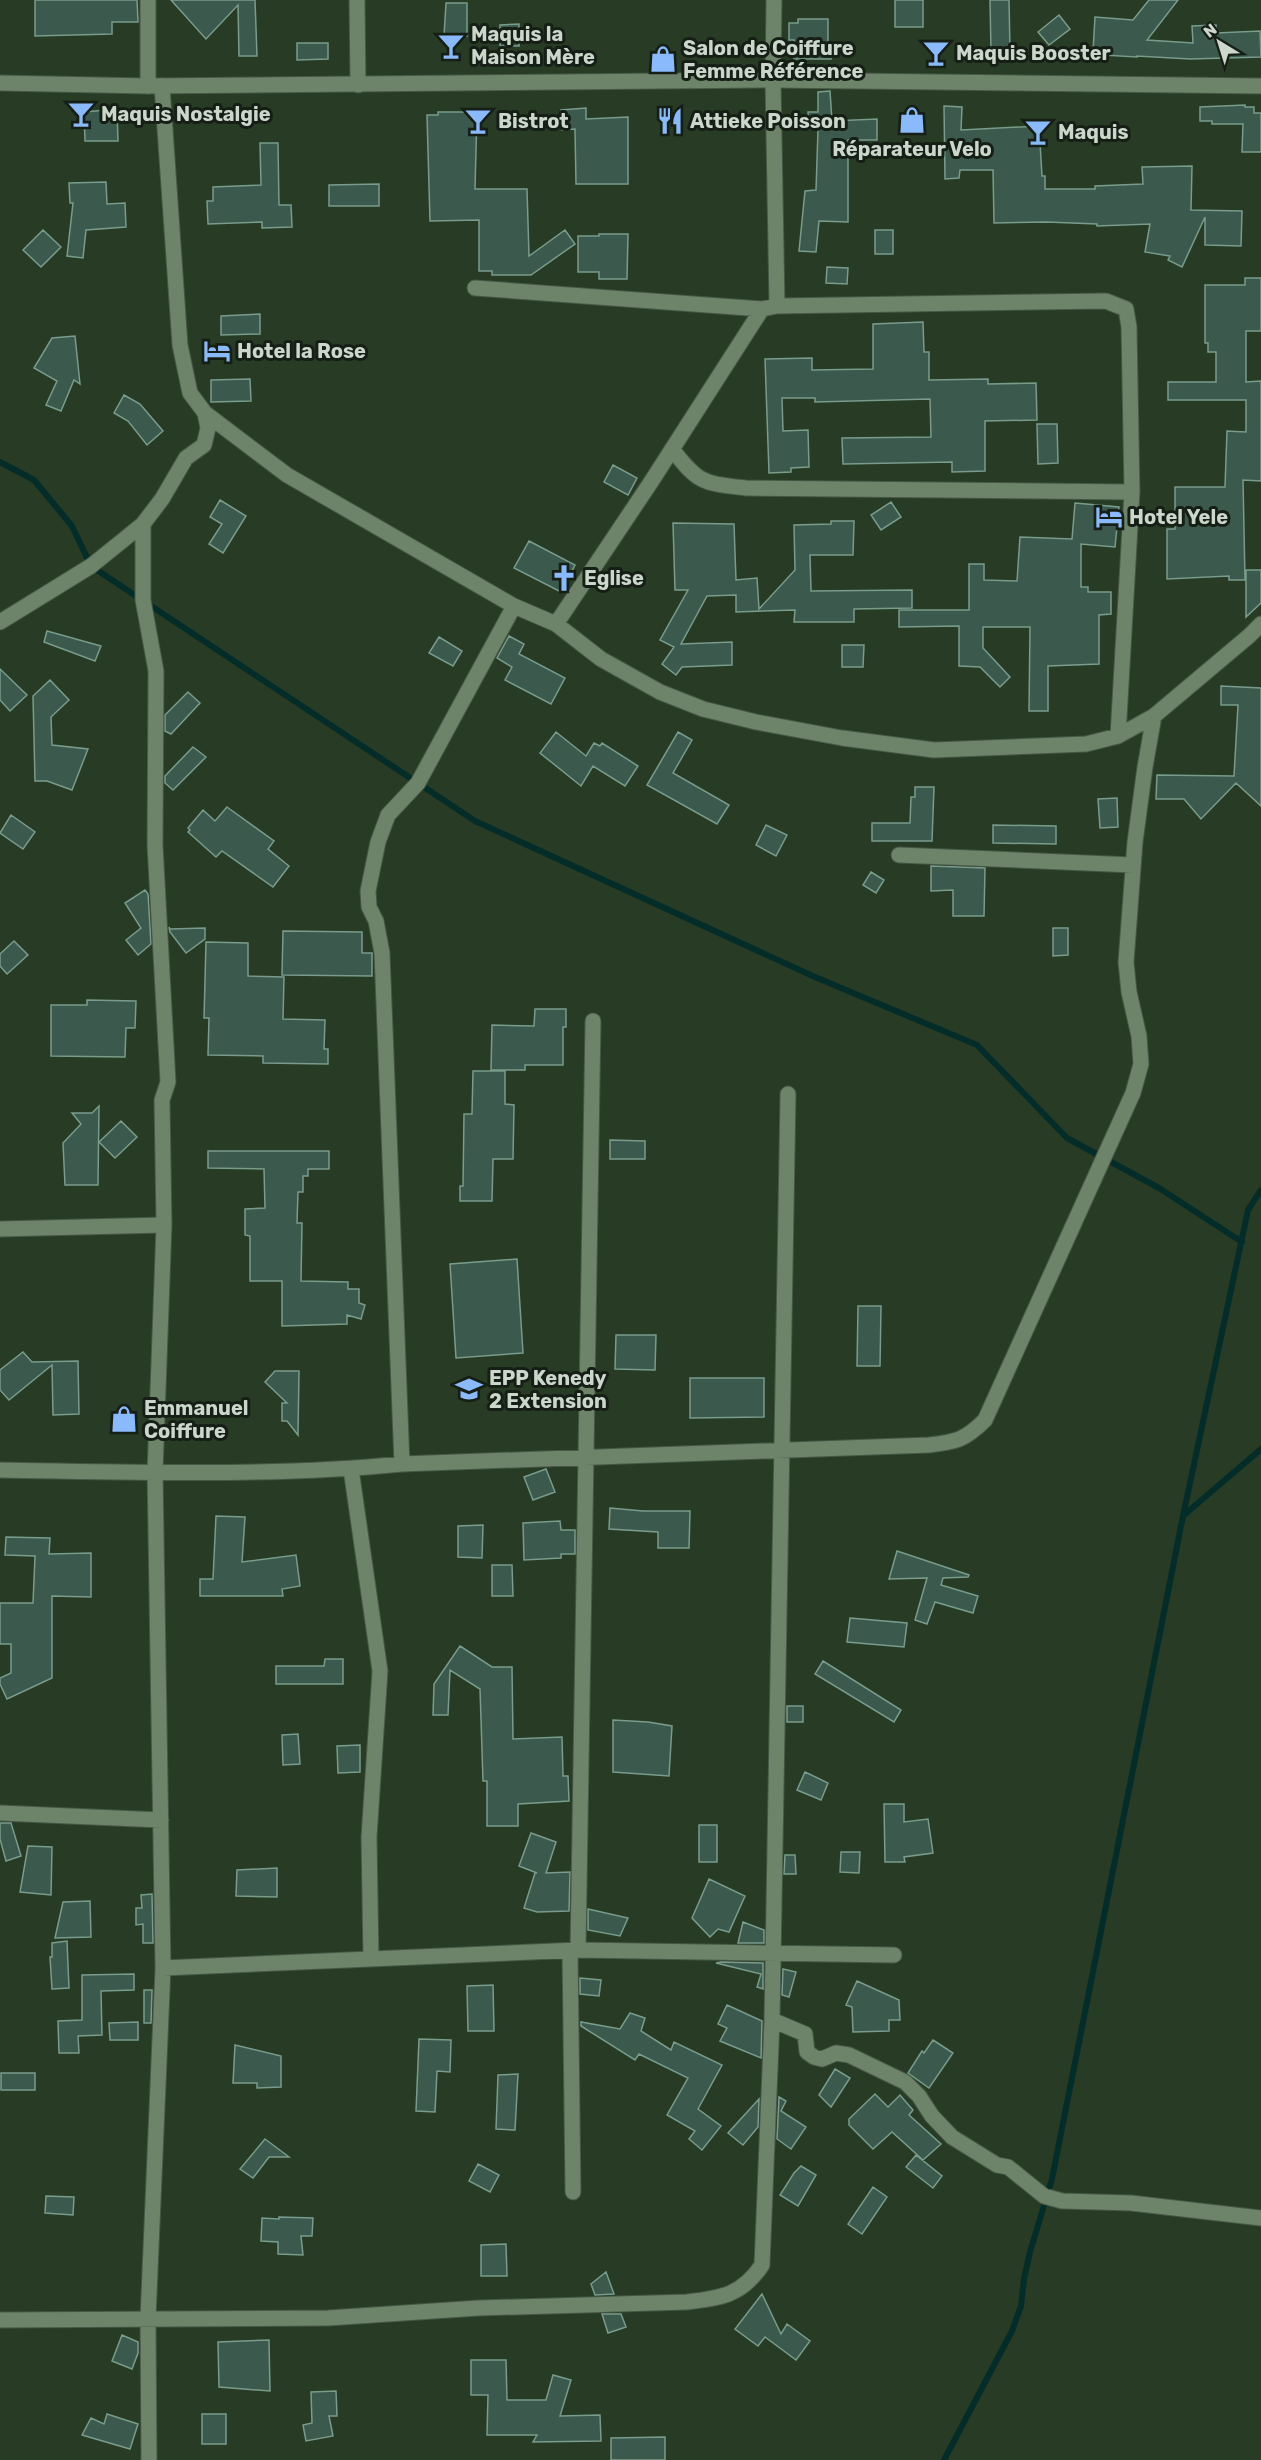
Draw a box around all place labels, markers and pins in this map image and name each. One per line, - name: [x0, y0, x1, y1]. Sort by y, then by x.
- place label: Maquis la Maison Mère: [471, 22, 595, 69]
- bar icon: Maquis la Maison Mère: [436, 31, 466, 61]
- place label: Salon de Coiffure Femme Référence: [683, 36, 863, 83]
- bar icon: Maquis Booster: [921, 38, 951, 68]
- place label: Maquis Booster: [956, 41, 1111, 65]
- shop icon: Salon de Coiffure Femme Référence: [648, 44, 678, 74]
- bar icon: Maquis Nostalgie: [66, 99, 96, 129]
- place label: Maquis Nostalgie: [101, 102, 271, 126]
- shop icon: Réparateur Velo: [897, 105, 927, 135]
- bar icon: Bistrot: [463, 106, 493, 136]
- restaurant icon: Attieke Poisson: [655, 106, 685, 136]
- place label: Bistrot: [498, 109, 569, 133]
- place label: Attieke Poisson: [690, 109, 846, 133]
- bar icon: Maquis: [1023, 117, 1053, 147]
- place label: Maquis: [1058, 120, 1129, 144]
- place label: Réparateur Velo: [832, 137, 992, 161]
- hotel icon: Hotel la Rose: [202, 336, 232, 366]
- place label: Hotel la Rose: [237, 339, 366, 363]
- hotel icon: Hotel Yele: [1094, 502, 1124, 532]
- place label: Hotel Yele: [1129, 505, 1228, 529]
- church icon: Eglise: [549, 563, 579, 593]
- place label: Eglise: [584, 566, 644, 590]
- place label: EPP Kenedy 2 Extension: [489, 1366, 607, 1413]
- school or university icon: EPP Kenedy 2 Extension: [454, 1374, 484, 1404]
- place label: Emmanuel Coiffure: [144, 1396, 249, 1443]
- shop icon: Emmanuel Coiffure: [109, 1404, 139, 1434]

